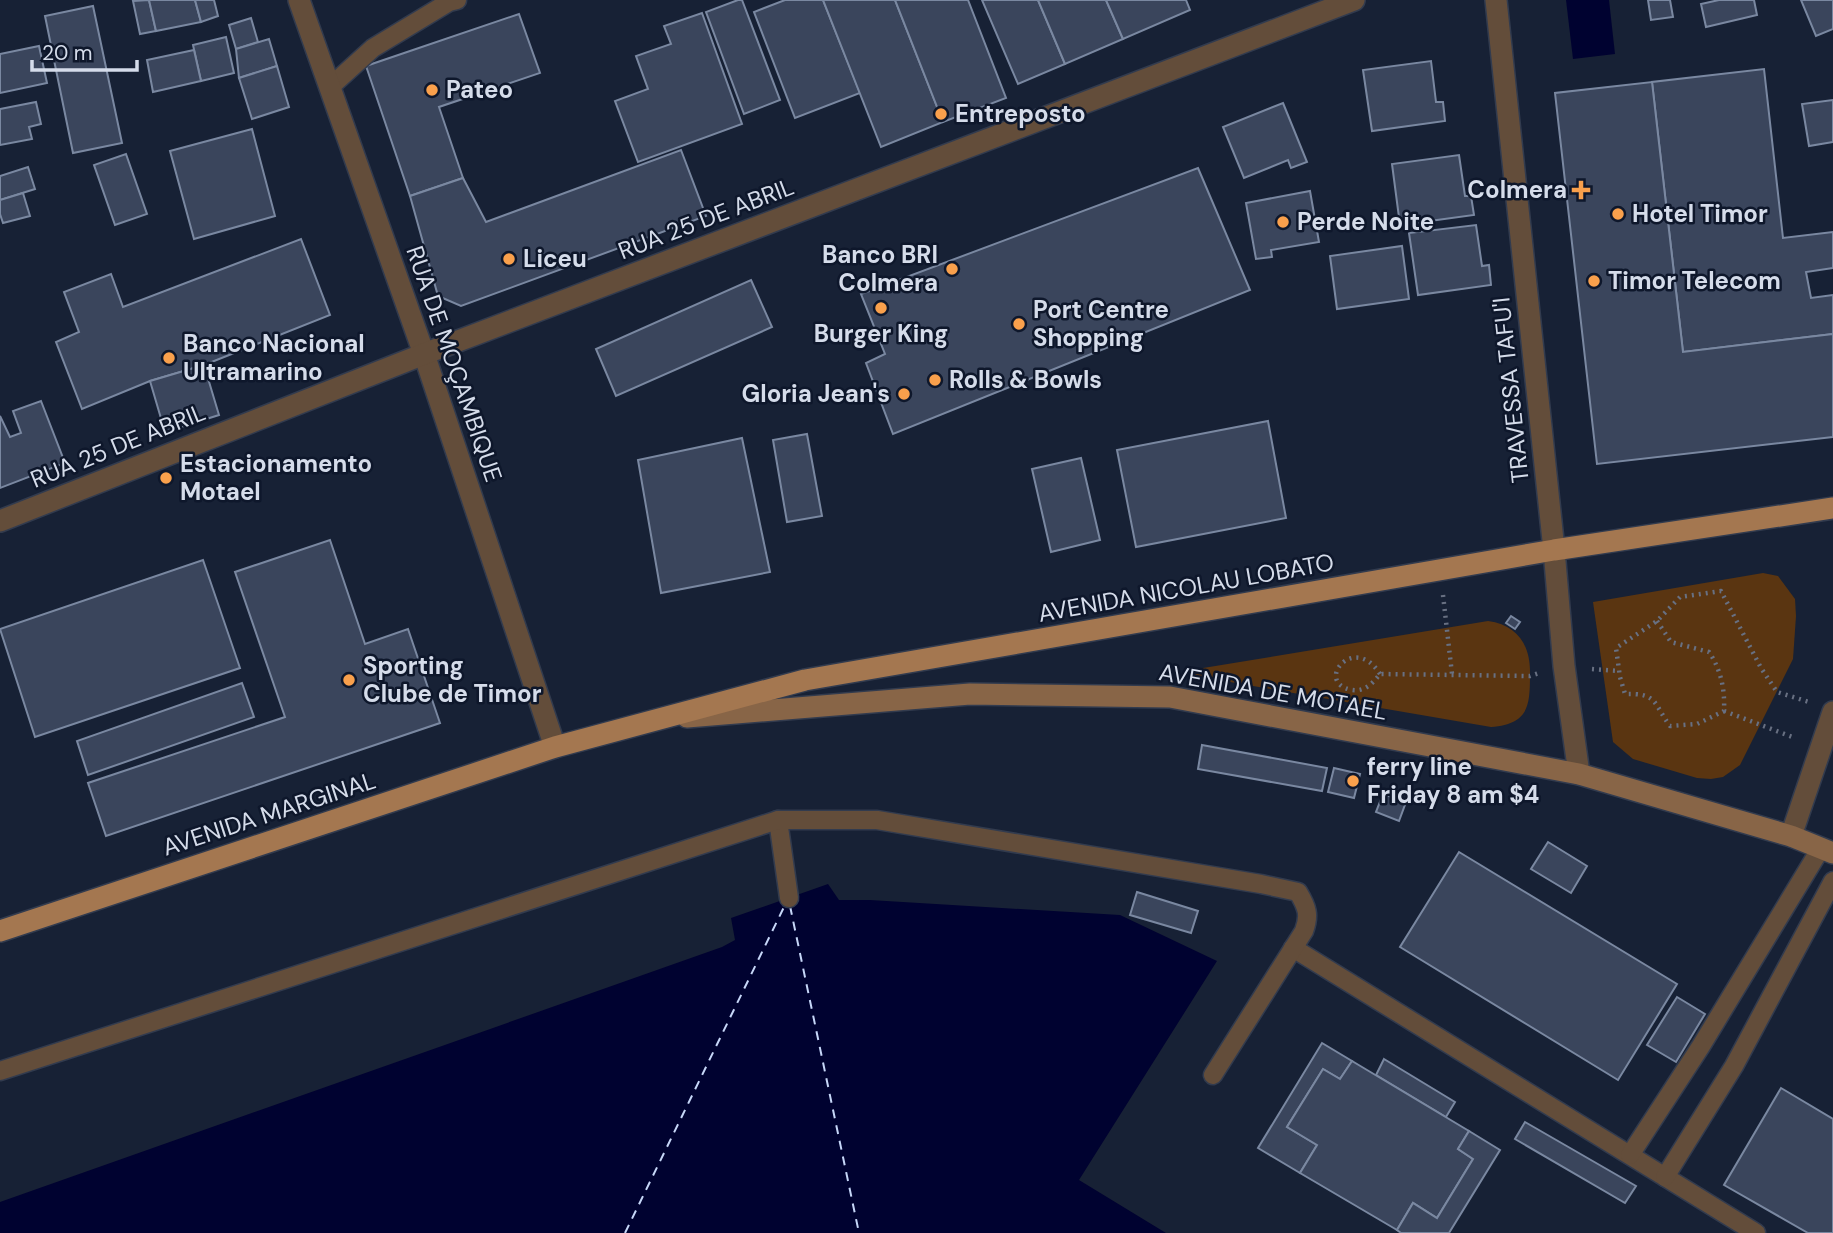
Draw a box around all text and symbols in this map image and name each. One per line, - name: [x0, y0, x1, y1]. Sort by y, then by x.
- scale bar: [32, 28, 136, 72]
- text: 20 m: [42, 39, 93, 67]
- place label: Pateo: [446, 74, 513, 105]
- marker: Pateo: [424, 82, 440, 98]
- place label: Entreposto: [955, 98, 1086, 129]
- marker: Entreposto: [933, 106, 949, 122]
- street label: RUA 25 DE ABRIL: [614, 171, 798, 266]
- place label: Colmera: [1467, 174, 1567, 205]
- marker: Colmera: [1573, 182, 1589, 198]
- place label: Hotel Timor: [1632, 198, 1768, 229]
- place label: Perde Noite: [1297, 206, 1434, 237]
- marker: Hotel Timor: [1610, 206, 1626, 222]
- marker: Perde Noite: [1275, 214, 1291, 230]
- place label: Banco BRI Colmera: [822, 239, 938, 298]
- street label: RUA DE MOÇAMBIQUE: [400, 242, 509, 486]
- place label: Liceu: [523, 243, 587, 274]
- marker: Liceu: [501, 251, 517, 267]
- marker: Banco BRI Colmera: [944, 261, 960, 277]
- place label: Timor Telecom: [1608, 265, 1781, 296]
- marker: Timor Telecom: [1586, 273, 1602, 289]
- place label: Port Centre Shopping: [1033, 294, 1169, 353]
- street label: TRAVESSA TAFU'I: [1485, 296, 1536, 484]
- marker: Burger King: [873, 300, 889, 316]
- marker: Port Centre Shopping: [1011, 316, 1027, 332]
- place label: Burger King: [814, 318, 948, 349]
- place label: Banco Nacional Ultramarino: [183, 328, 365, 387]
- marker: Banco Nacional Ultramarino: [161, 350, 177, 366]
- place label: Rolls & Bowls: [949, 364, 1102, 395]
- marker: Rolls & Bowls: [927, 372, 943, 388]
- place label: Gloria Jean's: [742, 378, 890, 409]
- marker: Gloria Jean's: [896, 386, 912, 402]
- street label: RUA 25 DE ABRIL: [26, 396, 210, 495]
- place label: Estacionamento Motael: [180, 448, 372, 507]
- marker: Estacionamento Motael: [158, 470, 174, 486]
- street label: AVENIDA NICOLAU LOBATO: [1035, 546, 1336, 629]
- place label: Sporting Clube de Timor: [363, 650, 542, 709]
- street label: AVENIDA DE MOTAEL: [1157, 656, 1390, 727]
- marker: Sporting Clube de Timor: [341, 672, 357, 688]
- place label: ferry line Friday 8 am $4: [1367, 751, 1539, 810]
- street label: AVENIDA MARGINAL: [158, 764, 379, 863]
- marker: ferry line Friday 8 am $4: [1345, 773, 1361, 789]

